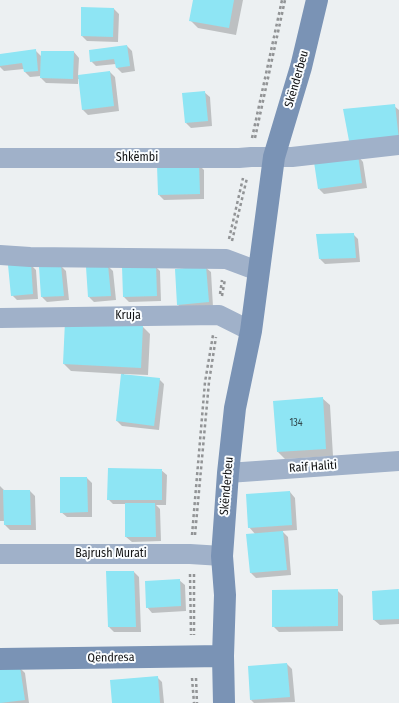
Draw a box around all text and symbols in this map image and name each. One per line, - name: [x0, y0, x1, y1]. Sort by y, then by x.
- street label: Skënderbeu: [282, 49, 312, 109]
- street label: Shkëmbi: [116, 151, 158, 165]
- street label: Kruja: [115, 309, 141, 323]
- house number: 134: [289, 417, 303, 429]
- street label: Skënderbeu: [217, 456, 237, 516]
- street label: Raif Haliti: [289, 458, 337, 476]
- street label: Bajrush Murati: [75, 547, 147, 561]
- street label: Qëndresa: [87, 650, 135, 666]

